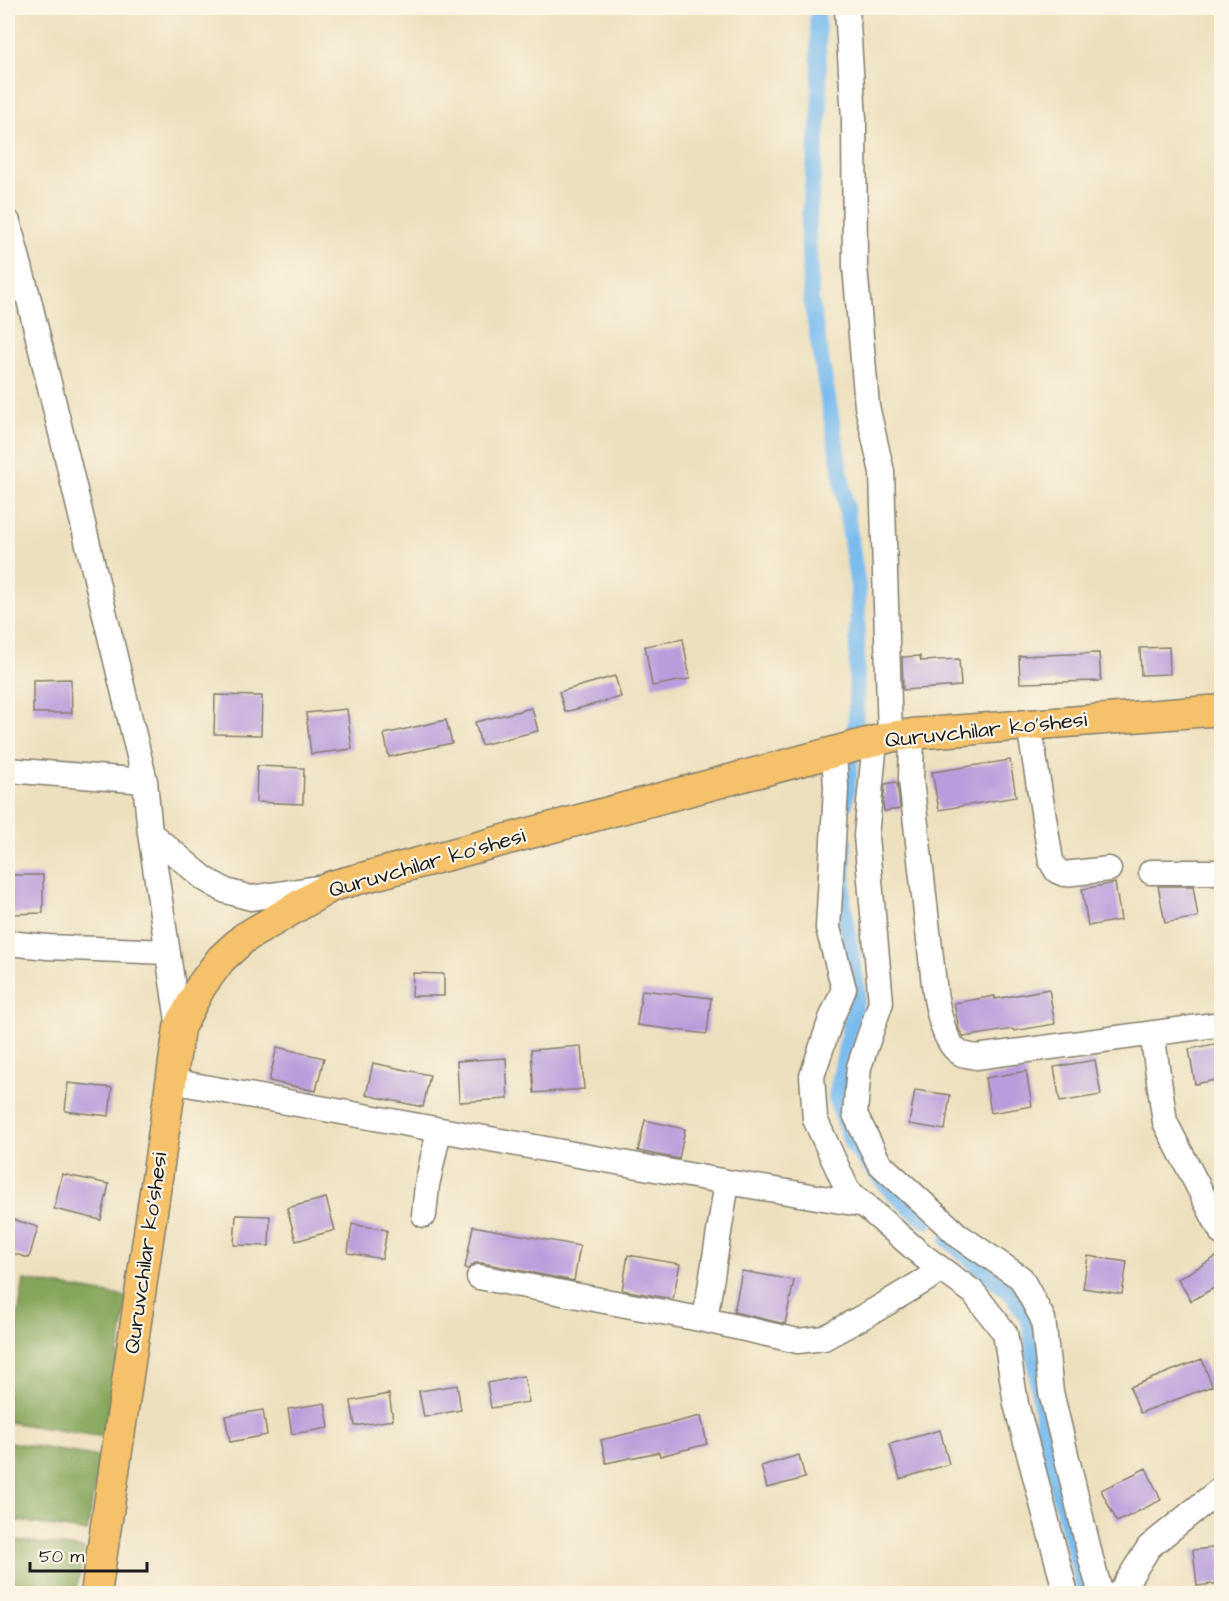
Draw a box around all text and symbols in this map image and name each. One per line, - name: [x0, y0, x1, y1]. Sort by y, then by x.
- street label: Quruvchilar ko'shesi: [883, 704, 1089, 756]
- street label: Quruvchilar ko'shesi: [325, 820, 529, 906]
- street label: Quruvchilar ko'shesi: [117, 1150, 175, 1356]
- scale bar: [30, 1535, 147, 1573]
- text: 50 m: [39, 1544, 84, 1569]

